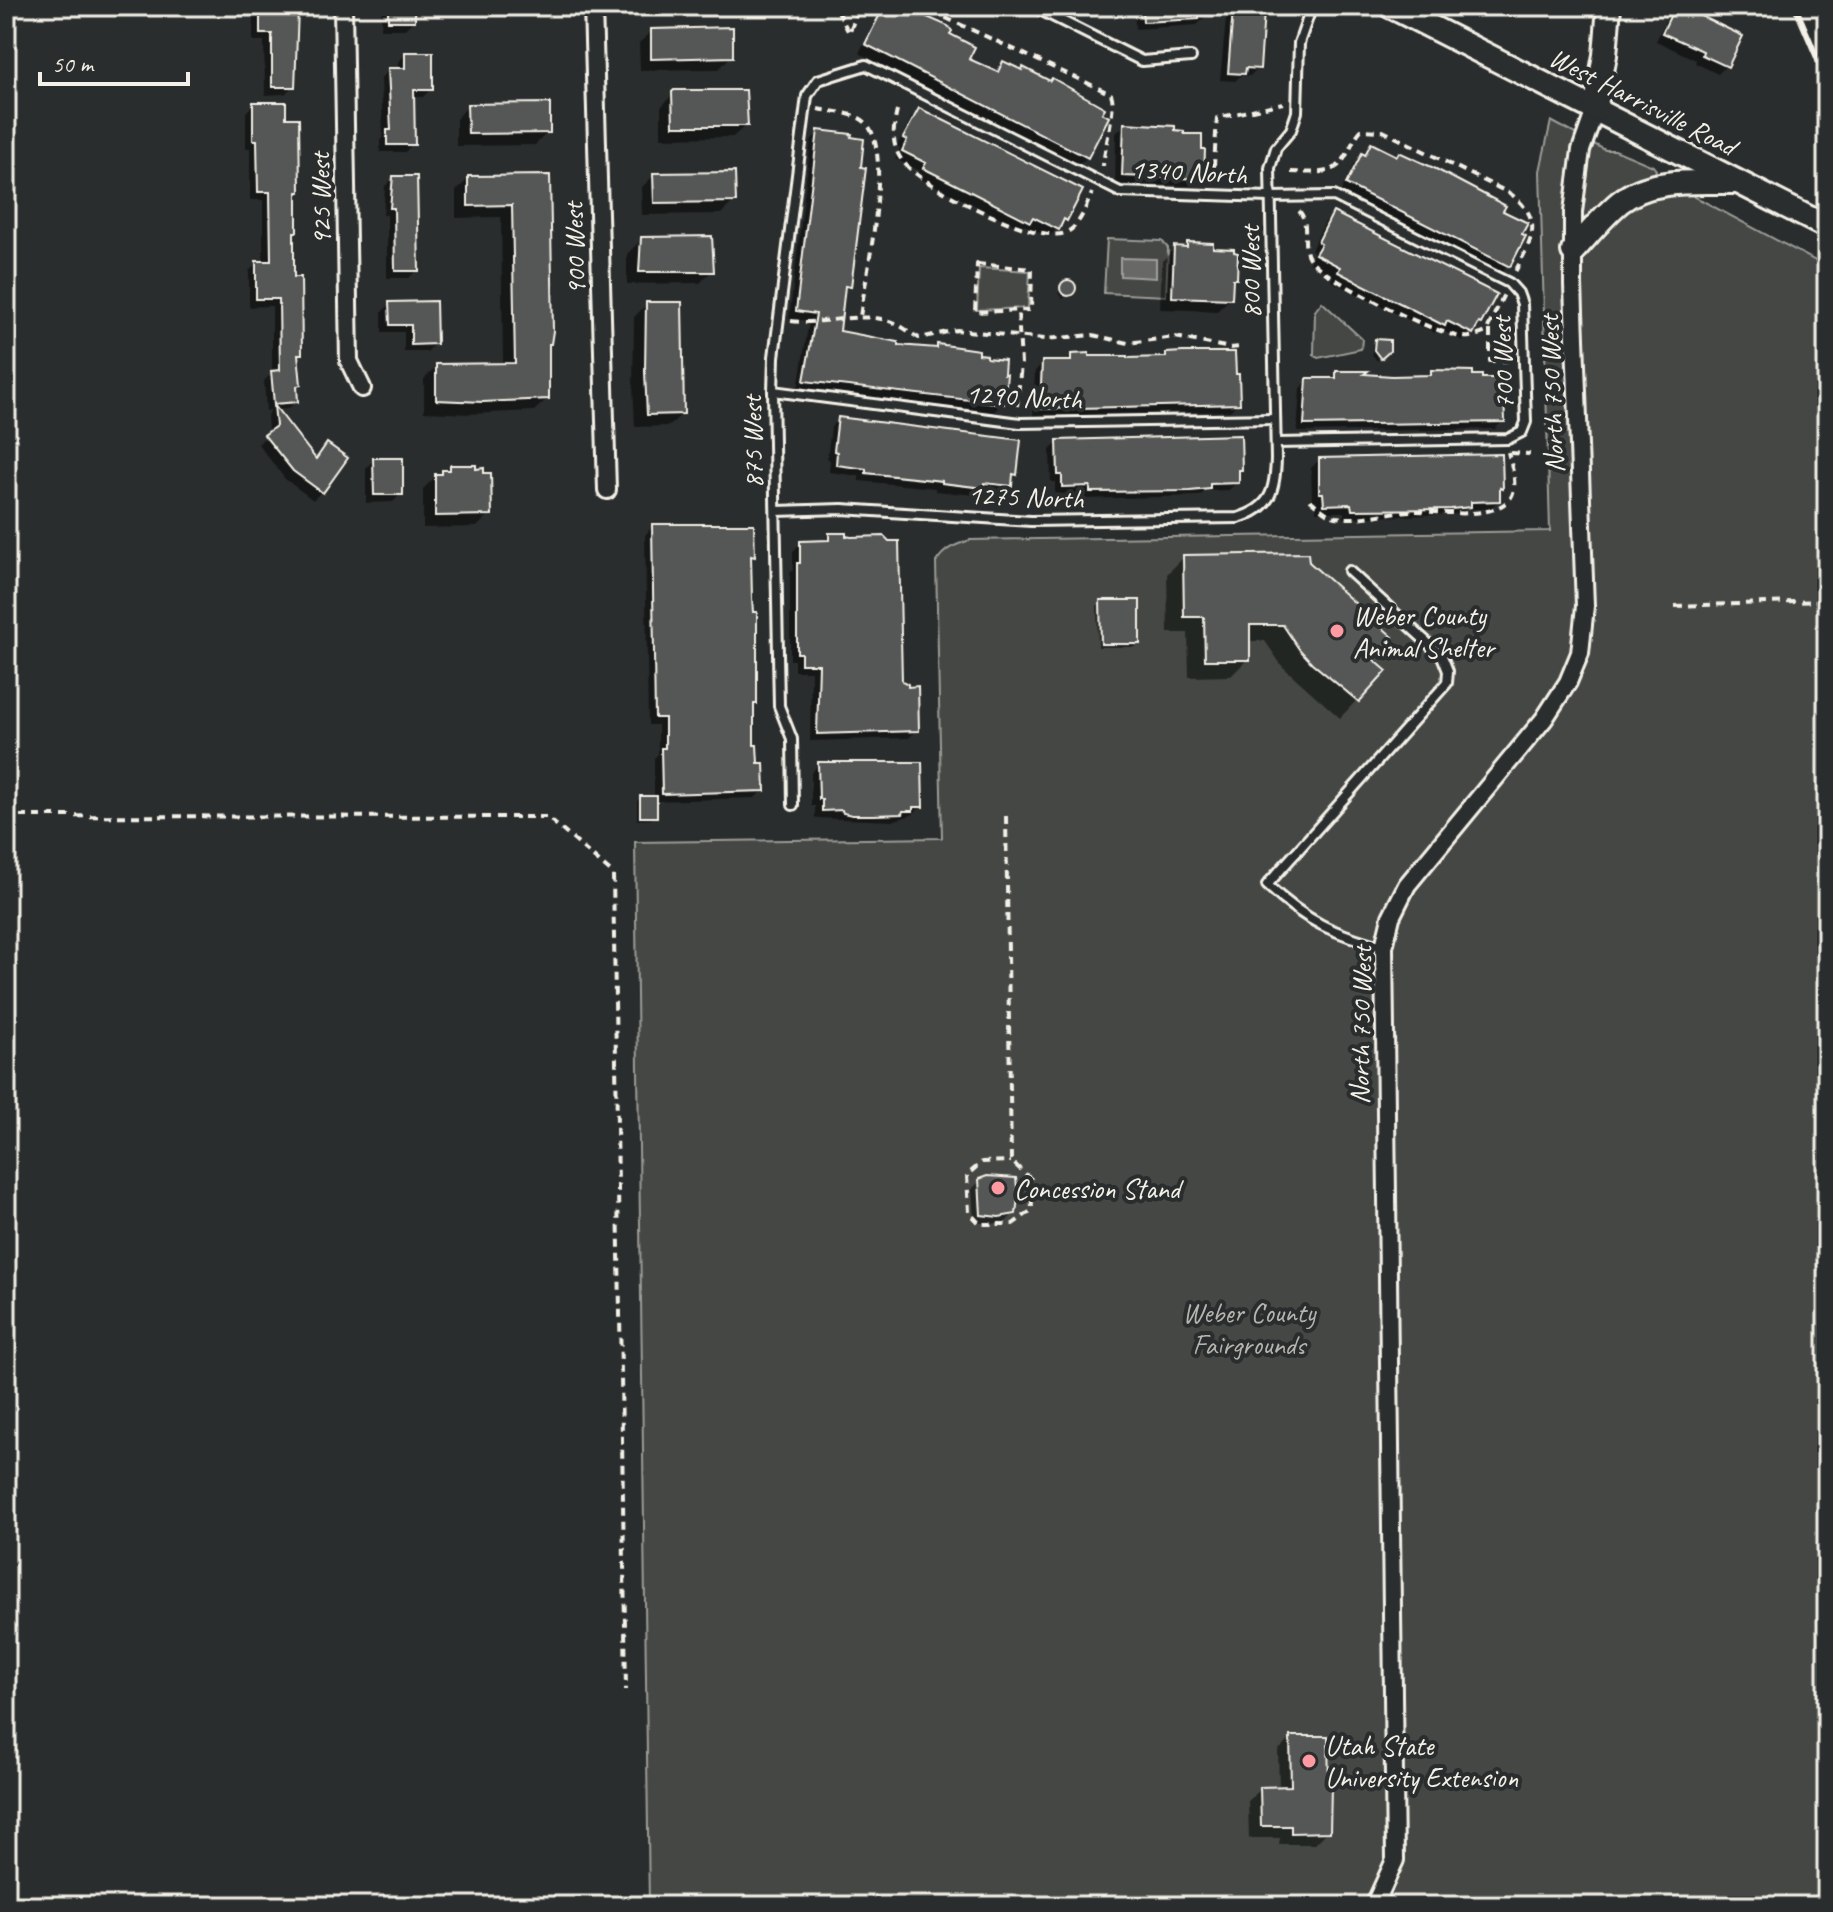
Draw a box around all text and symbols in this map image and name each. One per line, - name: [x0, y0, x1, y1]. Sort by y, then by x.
- scale bar: [40, 36, 188, 86]
- street label: West Harrisville Road: [1544, 39, 1746, 165]
- text: 50 m: [52, 49, 95, 79]
- street label: 925 West: [302, 149, 339, 246]
- street label: 1340 North: [1130, 151, 1248, 192]
- street label: 900 West: [555, 199, 594, 296]
- street label: 800 West: [1232, 222, 1269, 319]
- street label: North 750 West: [1531, 311, 1572, 474]
- street label: 700 West: [1483, 313, 1522, 410]
- street label: 1290 North: [965, 376, 1083, 417]
- street label: 875 West: [734, 392, 771, 489]
- street label: 1275 North: [967, 477, 1085, 516]
- place label: Weber County Animal Shelter: [1353, 598, 1497, 665]
- marker: Weber County Animal Shelter: [1328, 622, 1346, 640]
- street label: North 750 West: [1342, 943, 1379, 1105]
- place label: Concession Stand: [1014, 1171, 1184, 1206]
- marker: Concession Stand: [989, 1179, 1007, 1197]
- park label: Weber County Fairgrounds: [1183, 1295, 1318, 1362]
- place label: Utah State University Extension: [1325, 1728, 1518, 1795]
- marker: Utah State University Extension: [1300, 1752, 1318, 1770]

